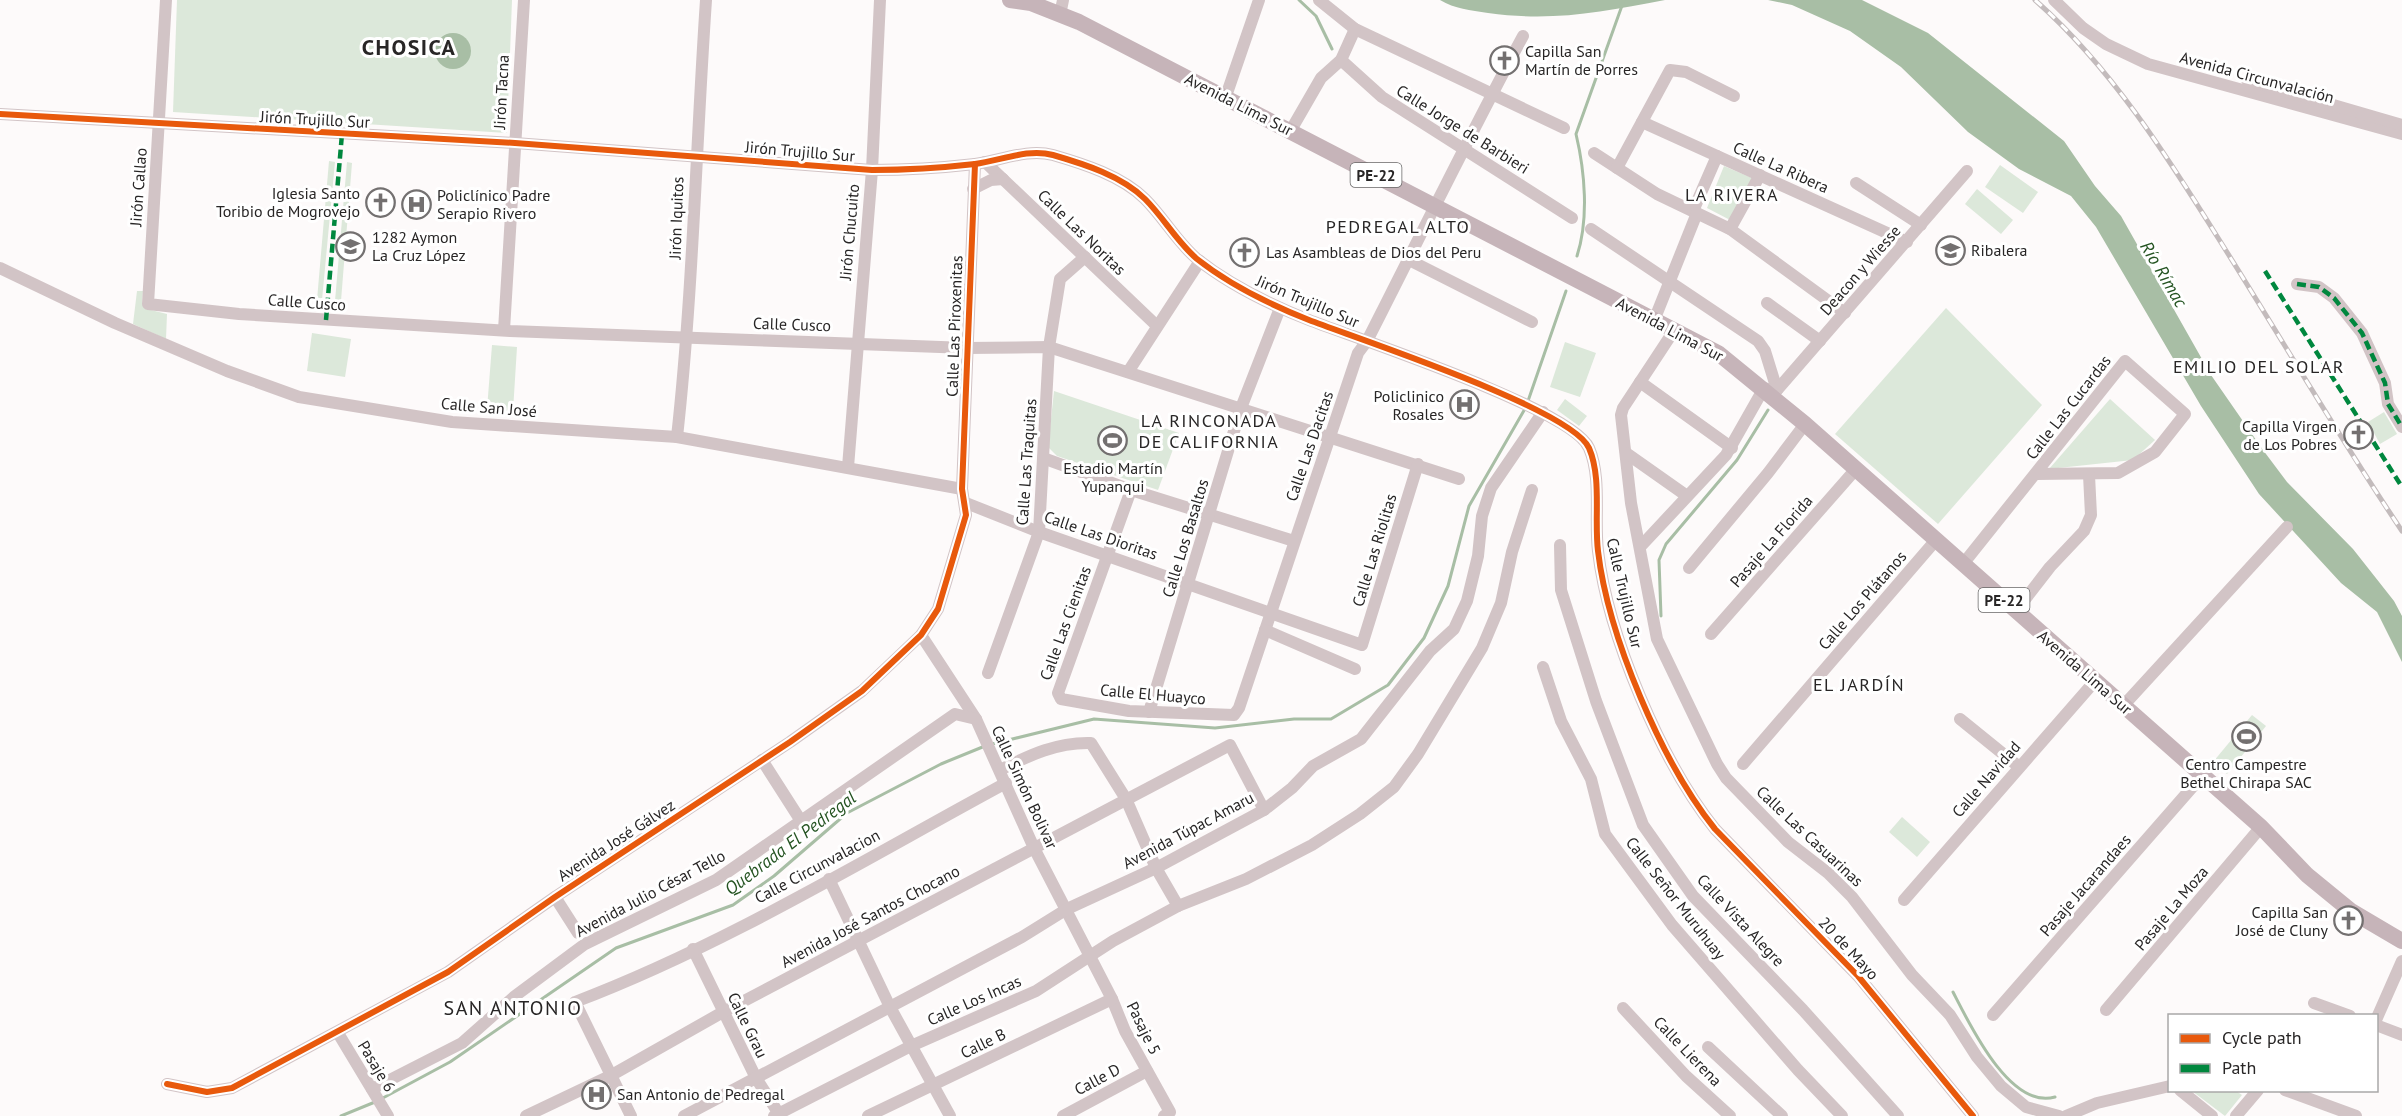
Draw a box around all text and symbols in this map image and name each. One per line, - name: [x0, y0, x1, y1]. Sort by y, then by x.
- district label: CHOSICA: [362, 33, 456, 61]
- place label: Capilla San Martín de Porres: [1525, 41, 1638, 79]
- church icon: Capilla San Martín de Porres: [1488, 44, 1520, 76]
- street label: Avenida Circunvalación: [2178, 47, 2336, 107]
- street label: Jirón Tacna: [489, 54, 513, 131]
- street label: Avenida Lima Sur: [1182, 68, 1297, 140]
- street label: Calle Jorge de Barbieri: [1393, 80, 1533, 178]
- street label: Jirón Trujillo Sur: [259, 106, 371, 132]
- street label: Jirón Trujillo Sur: [743, 136, 856, 166]
- street label: Calle La Ribera: [1730, 137, 1832, 197]
- street label: Jirón Callao: [125, 147, 151, 228]
- road number: PE-22: [1350, 163, 1402, 187]
- street label: Jirón Iquitos: [665, 176, 687, 261]
- place label: Iglesia Santo Toribio de Mogrovejo: [216, 183, 360, 221]
- street label: Jirón Chucuito: [835, 183, 863, 282]
- district label: LA RIVERA: [1685, 183, 1779, 206]
- place label: Policlínico Padre Serapio Rivero: [437, 185, 550, 223]
- street label: Calle Las Noritas: [1034, 185, 1130, 279]
- church icon: Iglesia Santo Toribio de Mogrovejo: [365, 186, 397, 218]
- hospital icon: Policlínico Padre Serapio Rivero: [400, 188, 432, 220]
- district label: PEDREGAL ALTO: [1326, 215, 1470, 238]
- street label: Deacon y Wiesse: [1815, 221, 1905, 319]
- place label: 1282 Aymon La Cruz López: [372, 227, 466, 265]
- school or university icon: 1282 Aymon La Cruz López: [335, 230, 367, 262]
- school or university icon: Ribalera: [1934, 234, 1966, 266]
- church icon: Las Asambleas de Dios del Peru: [1229, 236, 1261, 268]
- water label: Río Rímac: [2135, 237, 2193, 312]
- place label: Ribalera: [1971, 240, 2028, 260]
- place label: Las Asambleas de Dios del Peru: [1266, 242, 1481, 262]
- street label: Calle Las Piroxenitas: [942, 255, 966, 397]
- street label: Jirón Trujillo Sur: [1253, 270, 1363, 332]
- street label: Calle Cusco: [267, 289, 347, 315]
- street label: Avenida Lima Sur: [1613, 292, 1728, 366]
- street label: Calle Cusco: [753, 313, 831, 335]
- street label: Calle Las Cucardas: [2021, 351, 2115, 463]
- district label: EMILIO DEL SOLAR: [2173, 355, 2345, 378]
- place label: Policlinico Rosales: [1373, 386, 1444, 424]
- street label: Calle Las Dacitas: [1281, 388, 1337, 504]
- hospital icon: Policlinico Rosales: [1449, 389, 1481, 421]
- street label: Calle San José: [440, 393, 538, 421]
- street label: Calle Las Traquitas: [1012, 398, 1040, 526]
- district label: LA RINCONADA DE CALIFORNIA: [1139, 409, 1279, 453]
- place label: Capilla Virgen de Los Pobres: [2242, 416, 2337, 454]
- church icon: Capilla Virgen de Los Pobres: [2342, 419, 2374, 451]
- sports icon: Estadio Martín Yupanqui: [1097, 424, 1129, 456]
- place label: Estadio Martín Yupanqui: [1063, 458, 1163, 496]
- street label: Calle Los Basaltos: [1158, 476, 1213, 600]
- street label: Calle Las Riolitas: [1347, 491, 1401, 609]
- street label: Pasaje La Florida: [1726, 491, 1816, 591]
- street label: Calle Las Dioritas: [1042, 506, 1161, 564]
- street label: Calle Trujillo Sur: [1603, 536, 1648, 651]
- street label: Calle Los Plátanos: [1814, 546, 1911, 654]
- street label: Calle Las Cienitas: [1035, 563, 1095, 683]
- road number: PE-22: [1978, 588, 2030, 612]
- street label: Avenida Lima Sur: [2034, 626, 2137, 719]
- district label: EL JARDÍN: [1813, 673, 1905, 696]
- street label: Calle El Huayco: [1099, 679, 1207, 709]
- sports icon: Centro Campestre Bethel Chirapa SAC: [2230, 720, 2262, 752]
- street label: Calle Simón Bolivar: [988, 722, 1063, 852]
- street label: Calle Navidad: [1947, 737, 2025, 821]
- place label: Centro Campestre Bethel Chirapa SAC: [2180, 754, 2312, 792]
- street label: Calle Las Casuarinas: [1752, 781, 1868, 891]
- water label: Quebrada El Pedregal: [720, 786, 860, 900]
- street label: Avenida Túpac Amaru: [1119, 787, 1257, 873]
- street label: Avenida José Gálvez: [554, 795, 678, 885]
- street label: Calle Circunvalacion: [751, 825, 883, 907]
- street label: Pasaje Jacarandaes: [2035, 830, 2135, 940]
- street label: Calle Señor Muruhuay: [1622, 833, 1730, 964]
- street label: Avenida Julio César Tello: [572, 845, 728, 941]
- street label: Avenida José Santos Chocano: [777, 860, 963, 972]
- street label: Pasaje La Moza: [2130, 862, 2212, 954]
- street label: Calle Vista Alegre: [1693, 869, 1789, 971]
- place label: Capilla San José de Cluny: [2235, 902, 2329, 940]
- church icon: Capilla San José de Cluny: [2333, 905, 2365, 937]
- street label: 20 de Mayo: [1815, 912, 1883, 984]
- street label: Calle Los Incas: [924, 970, 1024, 1030]
- street label: Calle Grau: [724, 989, 772, 1061]
- district label: SAN ANTONIO: [444, 995, 582, 1021]
- street label: Pasaje 5: [1123, 998, 1165, 1058]
- street label: Calle Lierena: [1650, 1012, 1726, 1090]
- legend: [2168, 1014, 2378, 1092]
- street label: Calle B: [957, 1024, 1009, 1062]
- text: Cycle path: [2222, 1026, 2302, 1049]
- street label: Pasaje 6: [354, 1037, 400, 1095]
- text: Path: [2222, 1056, 2256, 1079]
- street label: Calle D: [1071, 1059, 1123, 1099]
- hospital icon: San Antonio de Pedregal: [580, 1078, 612, 1110]
- place label: San Antonio de Pedregal: [617, 1084, 785, 1104]

